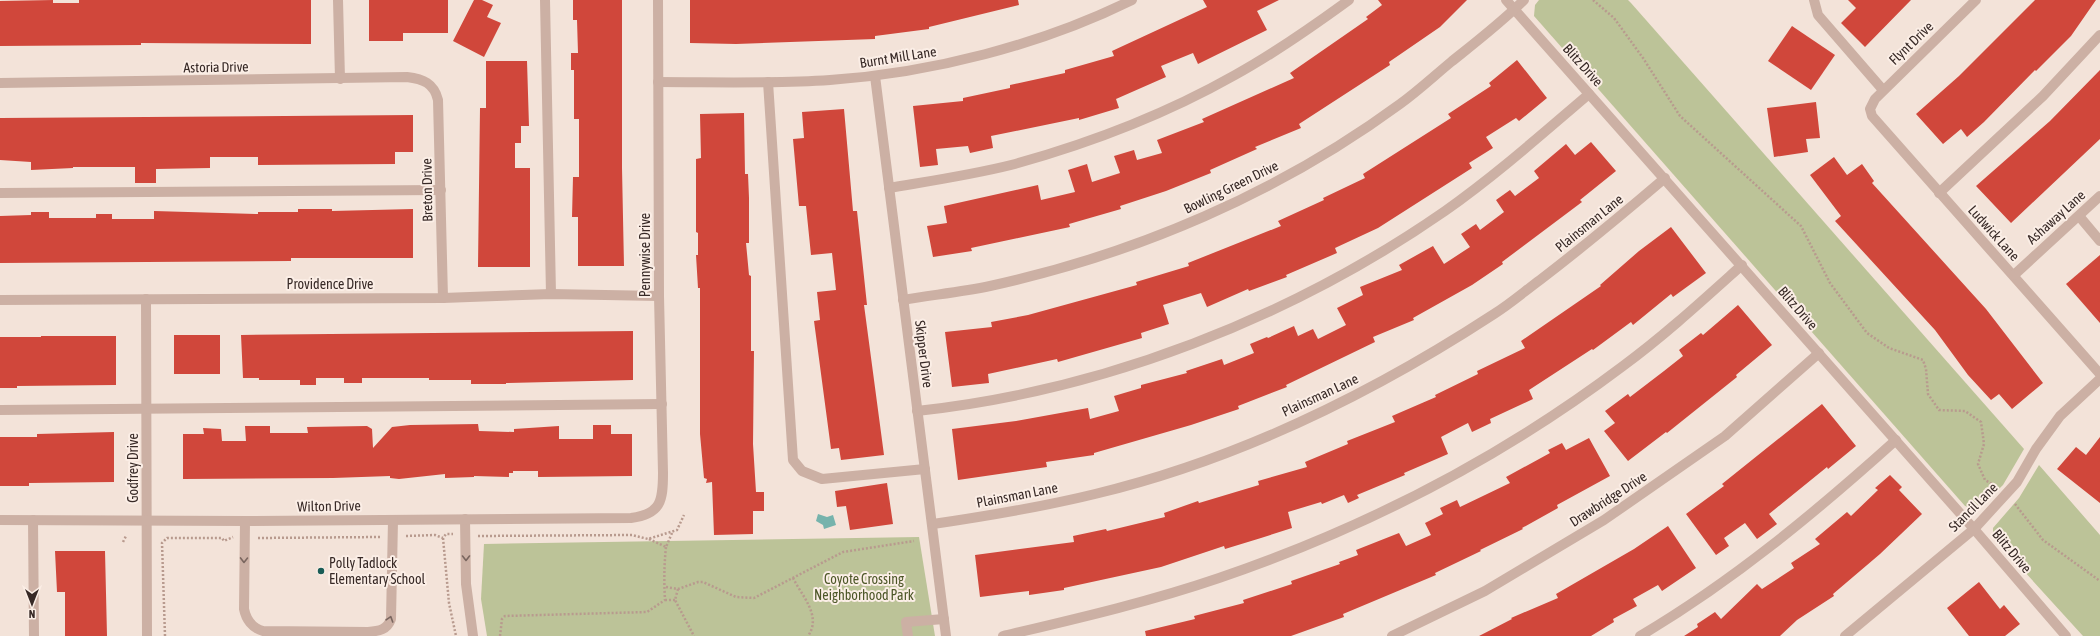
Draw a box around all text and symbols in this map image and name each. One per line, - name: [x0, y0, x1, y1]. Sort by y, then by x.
- street label: Flynt Drive: [1886, 18, 1936, 68]
- street label: Blitz Drive: [1560, 40, 1606, 90]
- street label: Burnt Mill Lane: [859, 43, 937, 71]
- street label: Astoria Drive: [183, 58, 249, 76]
- street label: Bowling Green Drive: [1181, 157, 1281, 217]
- street label: Breton Drive: [418, 158, 436, 222]
- street label: Ashaway Lane: [2024, 187, 2088, 247]
- street label: Plainsman Lane: [1552, 191, 1626, 255]
- street label: Ludwick Lane: [1965, 202, 2023, 264]
- street label: Pennywise Drive: [637, 213, 653, 297]
- street label: Providence Drive: [287, 276, 373, 292]
- street label: Blitz Drive: [1775, 283, 1821, 333]
- street label: Skipper Drive: [912, 319, 936, 389]
- street label: Plainsman Lane: [1279, 370, 1361, 420]
- street label: Godfrey Drive: [125, 433, 141, 503]
- street label: Drawbridge Drive: [1567, 468, 1649, 530]
- street label: Plainsman Lane: [975, 479, 1059, 511]
- street label: Stancil Lane: [1945, 479, 2001, 535]
- street label: Wilton Drive: [297, 497, 361, 515]
- street label: Blitz Drive: [1989, 526, 2035, 576]
- place label: Polly Tadlock Elementary School: [329, 555, 425, 587]
- one-way arrow: [462, 555, 470, 561]
- one-way arrow: [240, 557, 249, 563]
- marker: Polly Tadlock Elementary School: [316, 566, 326, 576]
- park label: Coyote Crossing Neighborhood Park: [814, 571, 914, 603]
- north arrow: [12, 584, 52, 624]
- text: N: [29, 608, 35, 620]
- one-way arrow: [385, 615, 394, 622]

